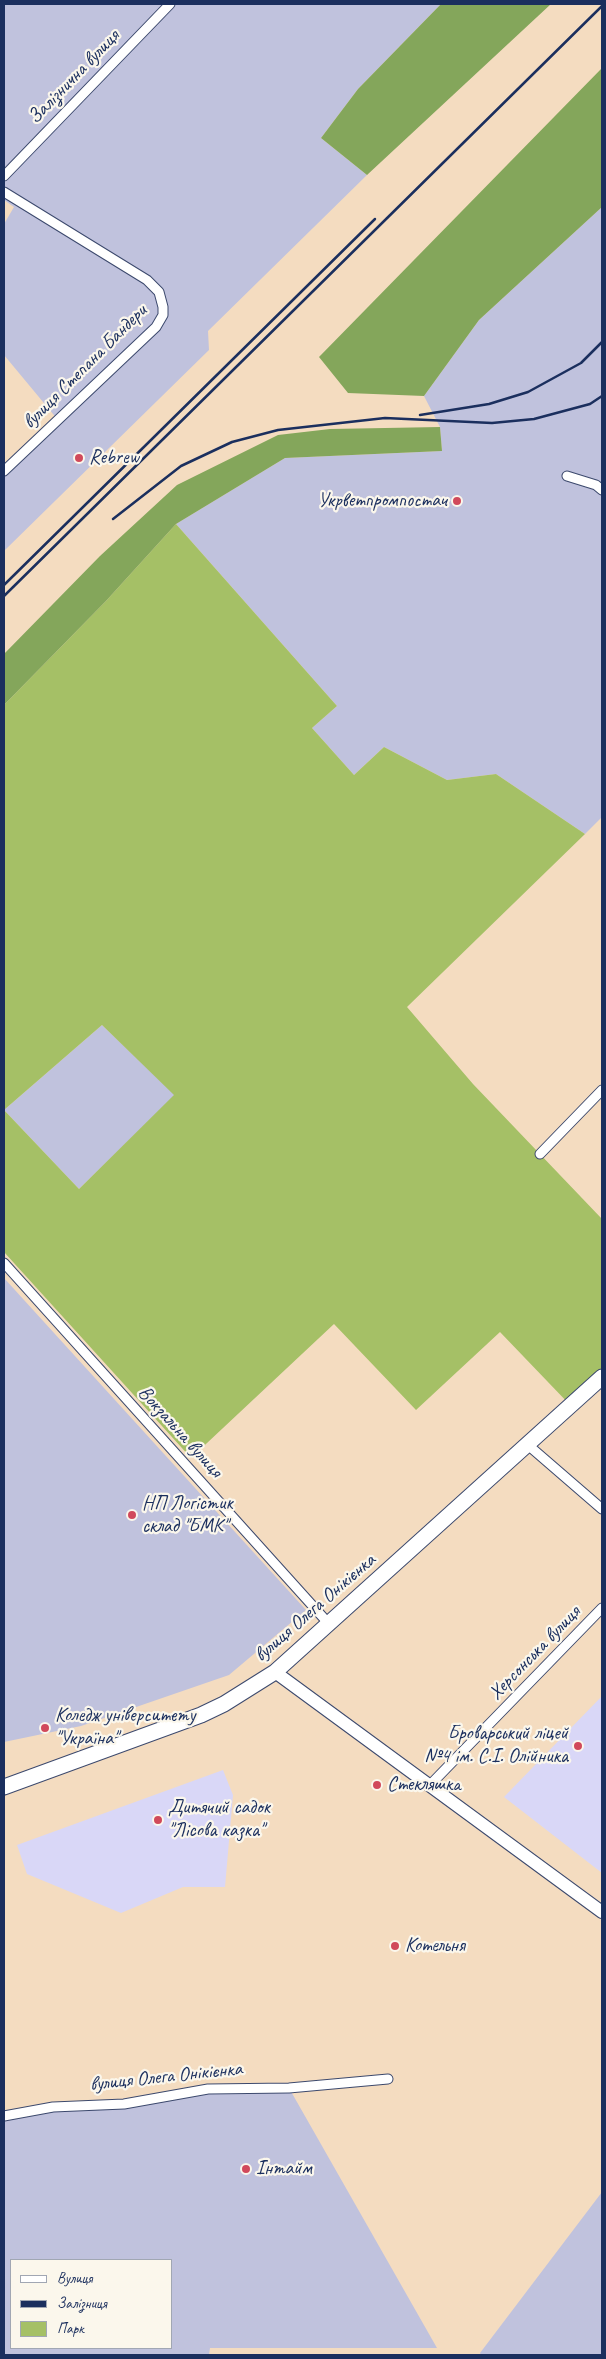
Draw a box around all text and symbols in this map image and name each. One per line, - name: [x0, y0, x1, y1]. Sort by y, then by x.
- street label: Залізнична вулиця: [23, 25, 125, 129]
- street label: вулиця Степана Бандери: [18, 300, 152, 434]
- place label: Rebrew: [89, 446, 139, 470]
- marker: Rebrew: [73, 452, 85, 464]
- place label: Укрветпромпостач: [318, 489, 447, 513]
- marker: Укрветпромпостач: [451, 495, 463, 507]
- street label: Вокзальна вулиця: [133, 1381, 227, 1483]
- place label: НП Логістик склад "БМК": [142, 1492, 233, 1539]
- marker: НП Логістик склад "БМК": [126, 1509, 138, 1521]
- street label: вулиця Олега Онікієнка: [249, 1549, 381, 1667]
- street label: Херсонська вулиця: [484, 1601, 586, 1705]
- place label: Коледж університету "Україна": [55, 1704, 195, 1751]
- marker: Коледж університету "Україна": [39, 1722, 51, 1734]
- place label: Броварський ліцей №4 ім. С.І. Олійника: [424, 1722, 568, 1769]
- marker: Броварський ліцей №4 ім. С.І. Олійника: [572, 1740, 584, 1752]
- place label: Стекляшка: [387, 1773, 461, 1797]
- marker: Стекляшка: [371, 1779, 383, 1791]
- place label: Дитячий садок "Лісова казка": [168, 1796, 270, 1843]
- marker: Дитячий садок "Лісова казка": [152, 1814, 164, 1826]
- place label: Котельня: [405, 1934, 465, 1958]
- marker: Котельня: [389, 1940, 401, 1952]
- street label: вулиця Олега Онікієнка: [89, 2057, 243, 2097]
- place label: Інтайм: [256, 2157, 312, 2181]
- marker: Інтайм: [240, 2163, 252, 2175]
- legend: [10, 2259, 172, 2349]
- text: Вулиця: [57, 2269, 93, 2288]
- text: Залізниця: [57, 2294, 107, 2313]
- text: Парк: [57, 2319, 84, 2338]

